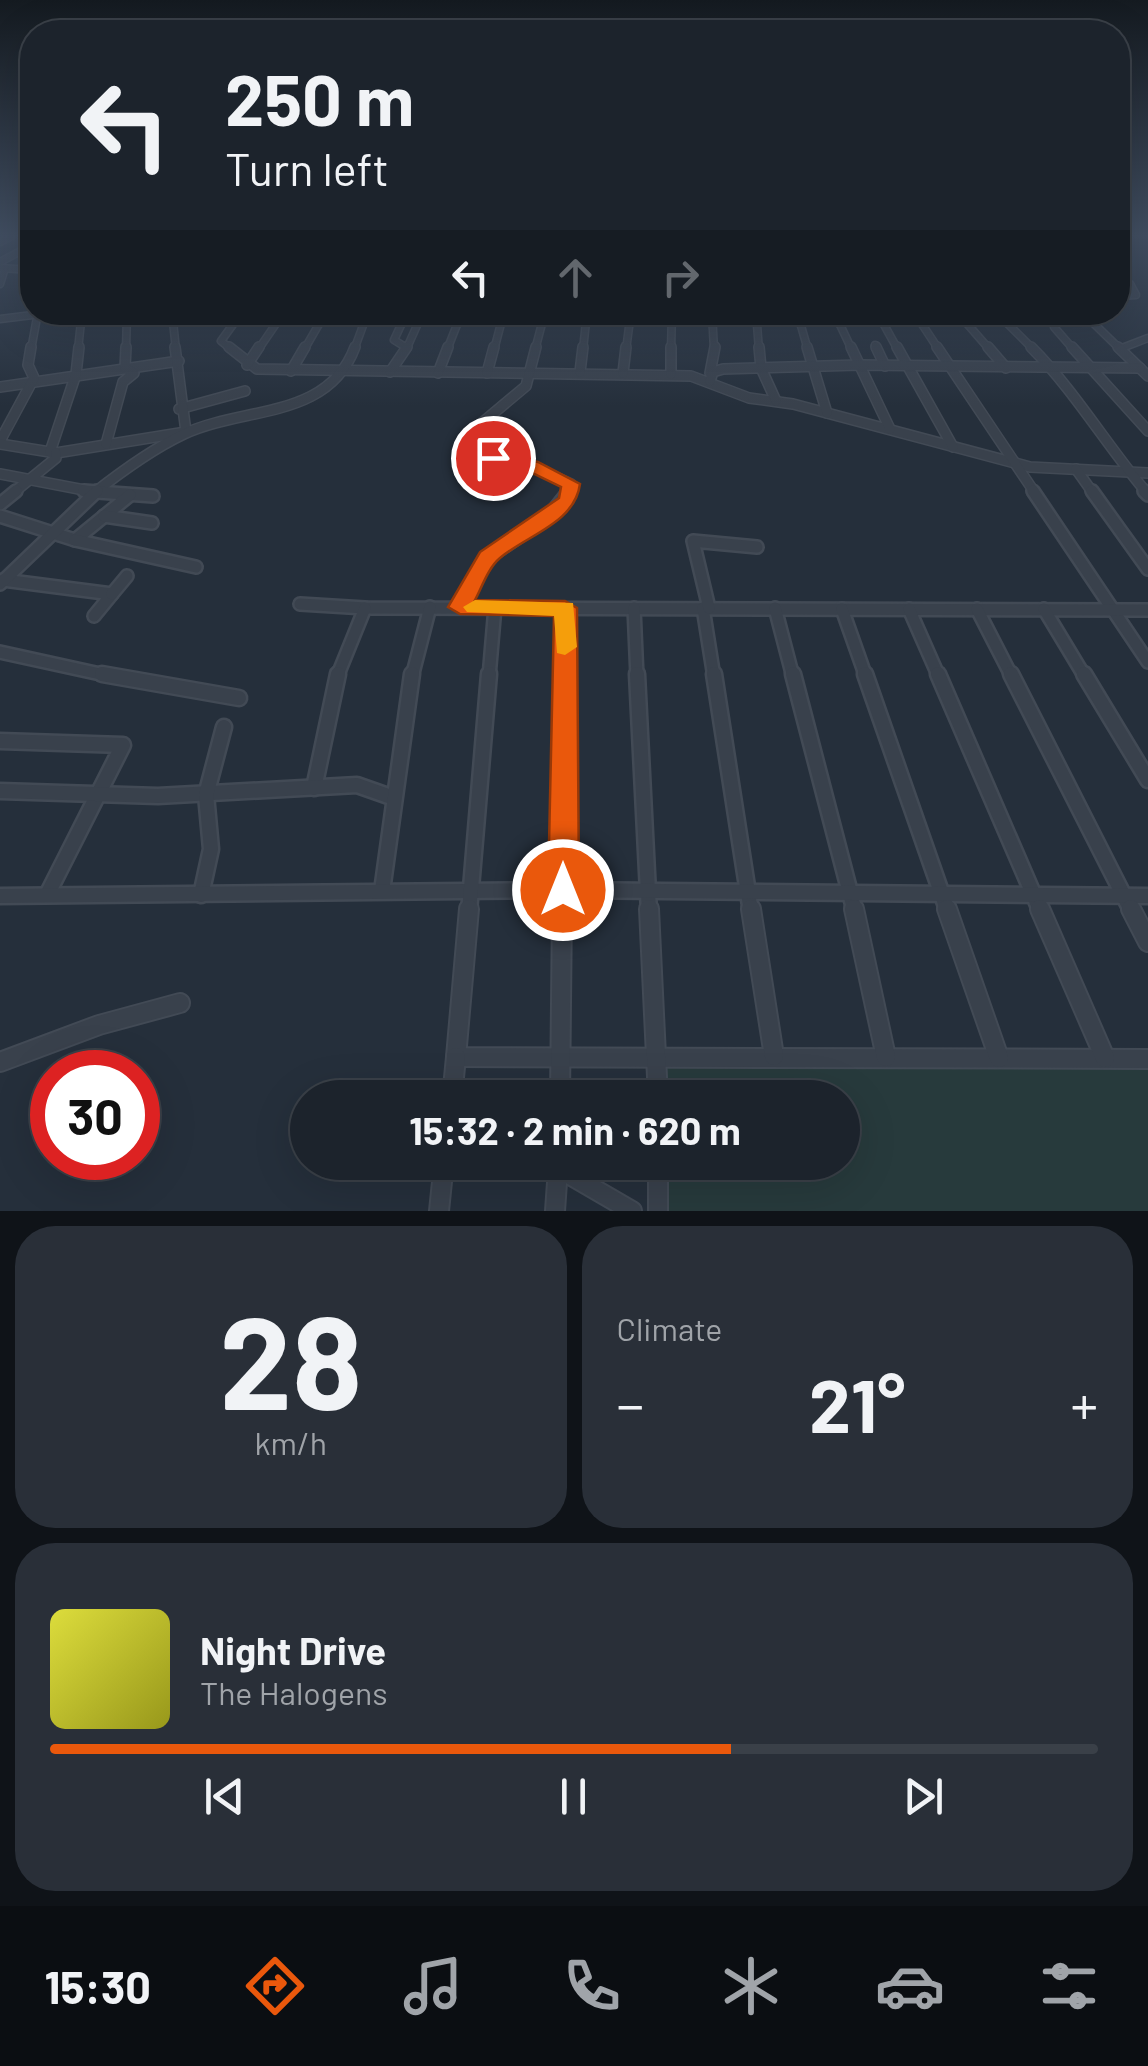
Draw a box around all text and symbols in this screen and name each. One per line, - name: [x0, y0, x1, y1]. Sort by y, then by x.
- text: 250 m: [225, 56, 414, 140]
- icon: left: [60, 60, 190, 190]
- text: Turn left: [225, 141, 389, 195]
- icon: left: [443, 250, 498, 305]
- icon: ahead: [548, 250, 603, 305]
- icon: right: [653, 250, 708, 305]
- pin: [451, 416, 536, 501]
- icon: arrive: [466, 431, 521, 486]
- position arrow: [511, 838, 615, 942]
- speed limit sign: 30: [30, 1050, 160, 1180]
- text: 15:32 · 2 min · 620 m: [409, 1107, 741, 1153]
- text: 28: [219, 1280, 362, 1436]
- text: Climate: [617, 1309, 722, 1347]
- text: 21°: [809, 1358, 905, 1448]
- text: −: [617, 1370, 644, 1436]
- text: +: [1070, 1370, 1098, 1436]
- text: km/h: [255, 1423, 327, 1461]
- text: Night Drive: [200, 1627, 386, 1673]
- text: The Halogens: [200, 1673, 388, 1711]
- icon: previous: [197, 1769, 252, 1824]
- icon: pause: [546, 1769, 601, 1824]
- icon: next: [896, 1769, 951, 1824]
- icon: directions: [240, 1951, 310, 2021]
- icon: music: [398, 1951, 468, 2021]
- icon: phone: [557, 1951, 627, 2021]
- icon: climate: [716, 1951, 786, 2021]
- icon: car: [875, 1951, 945, 2021]
- icon: filters: [1034, 1951, 1104, 2021]
- text: 15:30: [44, 1959, 151, 2013]

